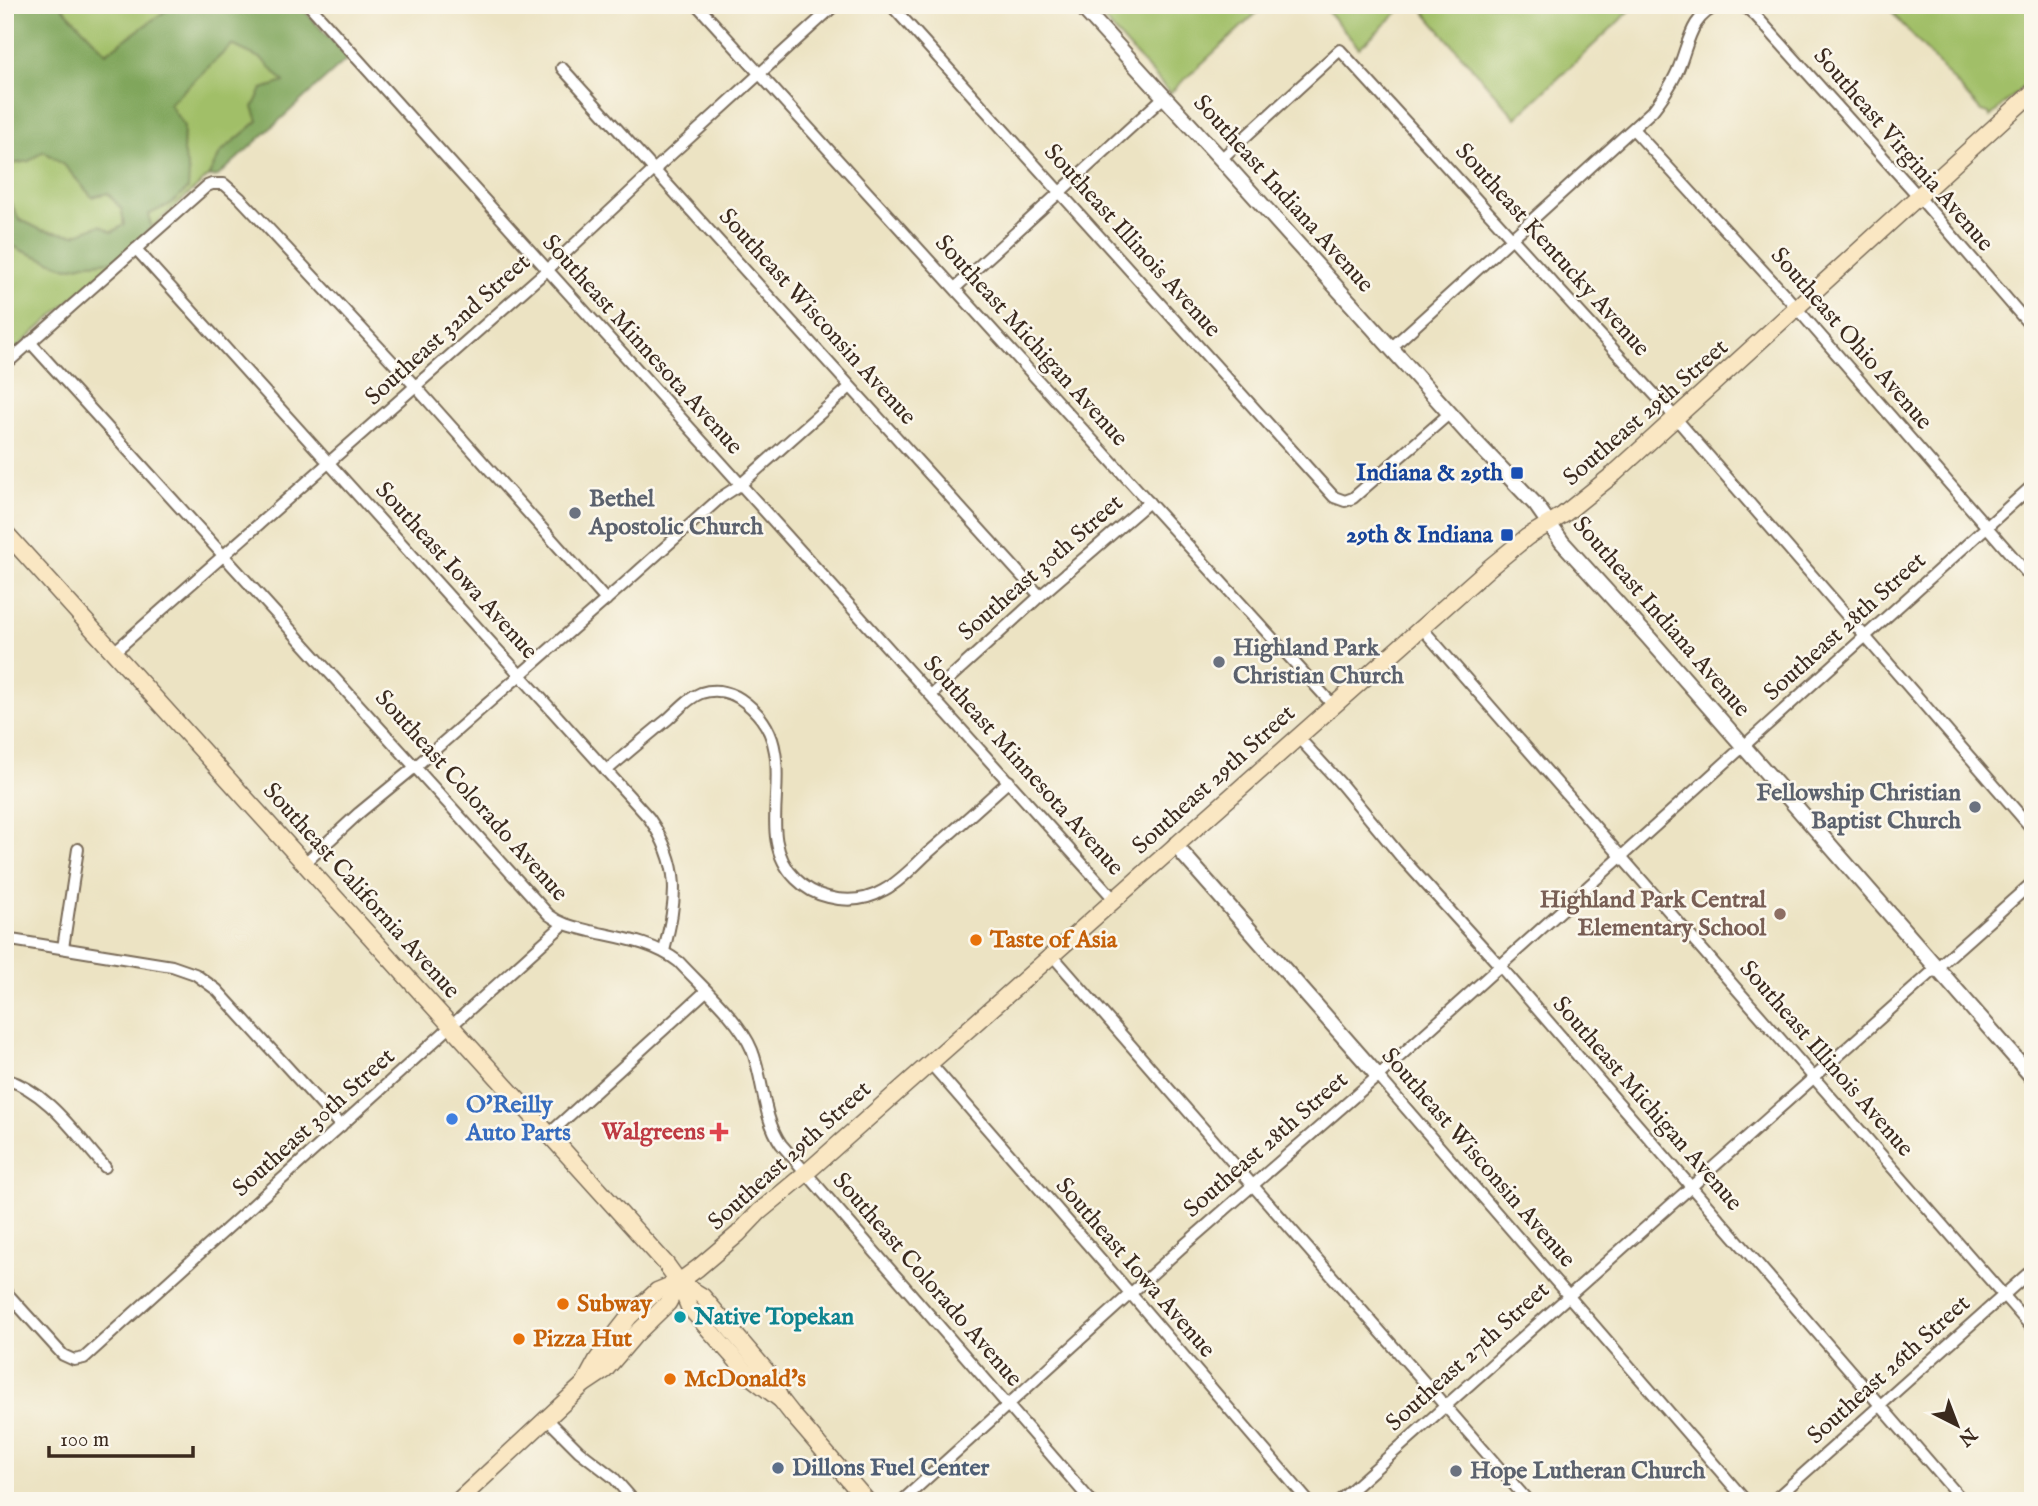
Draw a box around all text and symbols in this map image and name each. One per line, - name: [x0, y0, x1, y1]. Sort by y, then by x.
- street label: Southeast Virginia Avenue: [1806, 42, 2000, 258]
- street label: Southeast Indiana Avenue: [1186, 88, 1380, 300]
- street label: Southeast Illinois Avenue: [1037, 137, 1227, 345]
- street label: Southeast Kentucky Avenue: [1448, 137, 1656, 363]
- street label: Southeast Wisconsin Avenue: [711, 202, 923, 432]
- street label: Southeast Minnesota Avenue: [535, 228, 749, 462]
- street label: Southeast Michigan Avenue: [927, 228, 1135, 454]
- street label: Southeast Ohio Avenue: [1763, 241, 1939, 437]
- street label: Southeast 32nd Street: [359, 247, 537, 413]
- street label: Southeast 29th Street: [1557, 333, 1735, 493]
- place label: Indiana & 29th: [1356, 458, 1503, 489]
- marker: Indiana & 29th: [1509, 465, 1525, 481]
- street label: Southeast Iowa Avenue: [368, 475, 544, 667]
- place label: Bethel Apostolic Church: [588, 484, 763, 543]
- street label: Southeast 30th Street: [952, 488, 1130, 648]
- marker: Bethel Apostolic Church: [567, 505, 583, 521]
- street label: Southeast Indiana Avenue: [1565, 510, 1757, 724]
- place label: 29th & Indiana: [1346, 520, 1494, 551]
- marker: 29th & Indiana: [1499, 527, 1515, 543]
- street label: Southeast 28th Street: [1757, 546, 1933, 708]
- place label: Highland Park Christian Church: [1233, 633, 1404, 692]
- street label: Southeast Minnesota Avenue: [916, 649, 1130, 883]
- marker: Highland Park Christian Church: [1211, 654, 1227, 670]
- street label: Southeast Colorado Avenue: [368, 684, 574, 908]
- street label: Southeast 29th Street: [1126, 698, 1302, 862]
- street label: Southeast California Avenue: [256, 776, 466, 1006]
- place label: Fellowship Christian Baptist Church: [1756, 778, 1961, 837]
- marker: Fellowship Christian Baptist Church: [1967, 799, 1983, 815]
- place label: Highland Park Central Elementary School: [1540, 885, 1766, 944]
- marker: Highland Park Central Elementary School: [1772, 906, 1788, 922]
- place label: Taste of Asia: [989, 925, 1118, 956]
- marker: Taste of Asia: [968, 932, 984, 948]
- street label: Southeast Illinois Avenue: [1732, 954, 1920, 1164]
- street label: Southeast Michigan Avenue: [1545, 990, 1749, 1218]
- street label: Southeast 30th Street: [226, 1042, 402, 1204]
- street label: Southeast Wisconsin Avenue: [1374, 1042, 1582, 1274]
- street label: Southeast 28th Street: [1177, 1065, 1355, 1225]
- street label: Southeast 29th Street: [702, 1074, 878, 1238]
- place label: O'Reilly Auto Parts: [465, 1090, 571, 1149]
- marker: O'Reilly Auto Parts: [444, 1111, 460, 1127]
- place label: Walgreens: [601, 1117, 706, 1148]
- marker: Walgreens: [711, 1124, 727, 1140]
- street label: Southeast Colorado Avenue: [825, 1166, 1029, 1394]
- street label: Southeast Iowa Avenue: [1048, 1171, 1222, 1365]
- street label: Southeast 27th Street: [1380, 1275, 1556, 1439]
- place label: Subway: [577, 1289, 653, 1320]
- street label: Southeast 26th Street: [1801, 1289, 1977, 1451]
- marker: Subway: [555, 1296, 571, 1312]
- place label: Native Topekan: [693, 1302, 854, 1333]
- marker: Native Topekan: [672, 1309, 688, 1325]
- place label: Pizza Hut: [533, 1324, 633, 1355]
- marker: Pizza Hut: [511, 1331, 527, 1347]
- place label: McDonald's: [684, 1364, 807, 1395]
- marker: McDonald's: [662, 1371, 678, 1387]
- north arrow: [1923, 1390, 1993, 1460]
- scale bar: [49, 1415, 192, 1459]
- text: N: [1952, 1421, 1982, 1451]
- text: 100 m: [60, 1427, 109, 1454]
- place label: Dillons Fuel Center: [792, 1453, 990, 1484]
- place label: Hope Lutheran Church: [1470, 1456, 1705, 1487]
- marker: Dillons Fuel Center: [770, 1460, 786, 1476]
- marker: Hope Lutheran Church: [1448, 1463, 1464, 1479]

